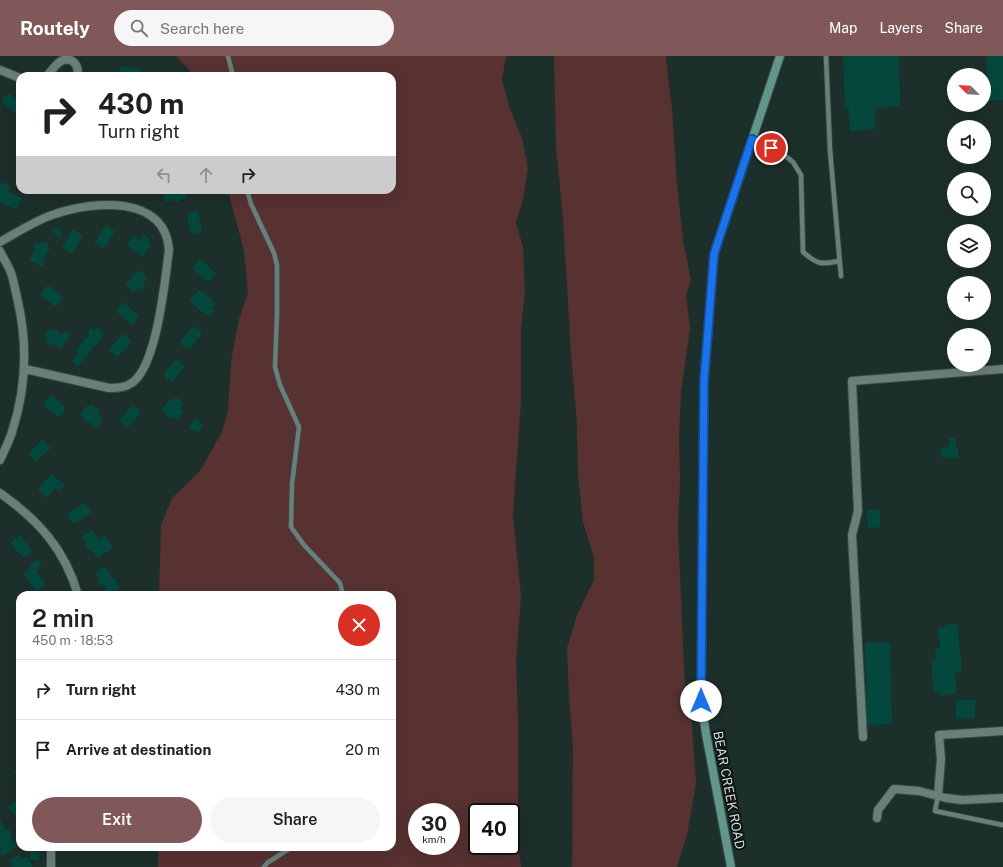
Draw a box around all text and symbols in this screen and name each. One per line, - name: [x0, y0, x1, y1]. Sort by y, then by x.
- search box: [114, 10, 394, 46]
- text: Routely: [20, 17, 90, 39]
- icon: search: [128, 17, 150, 39]
- text: Search here: [160, 20, 244, 37]
- text: Map: [829, 20, 857, 36]
- text: Layers: [879, 20, 923, 36]
- text: Share: [945, 20, 983, 36]
- north arrow: [947, 68, 991, 112]
- map controls: [947, 68, 991, 372]
- text: 430 m: [98, 87, 184, 120]
- icon: right: [32, 88, 84, 140]
- button: sound: [947, 120, 991, 164]
- text: Turn right: [98, 121, 180, 142]
- pin: [754, 131, 788, 165]
- icon: arrive: [760, 137, 782, 159]
- icon: left: [153, 164, 175, 186]
- icon: ahead: [195, 164, 217, 186]
- icon: right: [237, 164, 259, 186]
- button: search: [947, 172, 991, 216]
- button: layers: [947, 224, 991, 268]
- button: +: [947, 276, 991, 320]
- button: −: [947, 328, 991, 372]
- text: 2 min: [32, 604, 94, 632]
- button: close: [338, 604, 380, 646]
- text: 450 m · 18:53: [32, 633, 113, 648]
- icon: right: [32, 679, 54, 701]
- position arrow: [680, 680, 722, 722]
- text: Turn right: [66, 681, 136, 698]
- text: 430 m: [335, 681, 380, 698]
- street label: BEAR CREEK ROAD: [710, 730, 748, 850]
- icon: arrive: [32, 739, 54, 761]
- text: Arrive at destination: [66, 741, 211, 758]
- text: 20 m: [345, 741, 380, 758]
- button: Exit: [32, 797, 202, 843]
- button: Share: [210, 797, 380, 843]
- speed limit sign: 40: [468, 803, 520, 855]
- text: 30: [421, 812, 447, 836]
- text: km/h: [422, 833, 446, 845]

